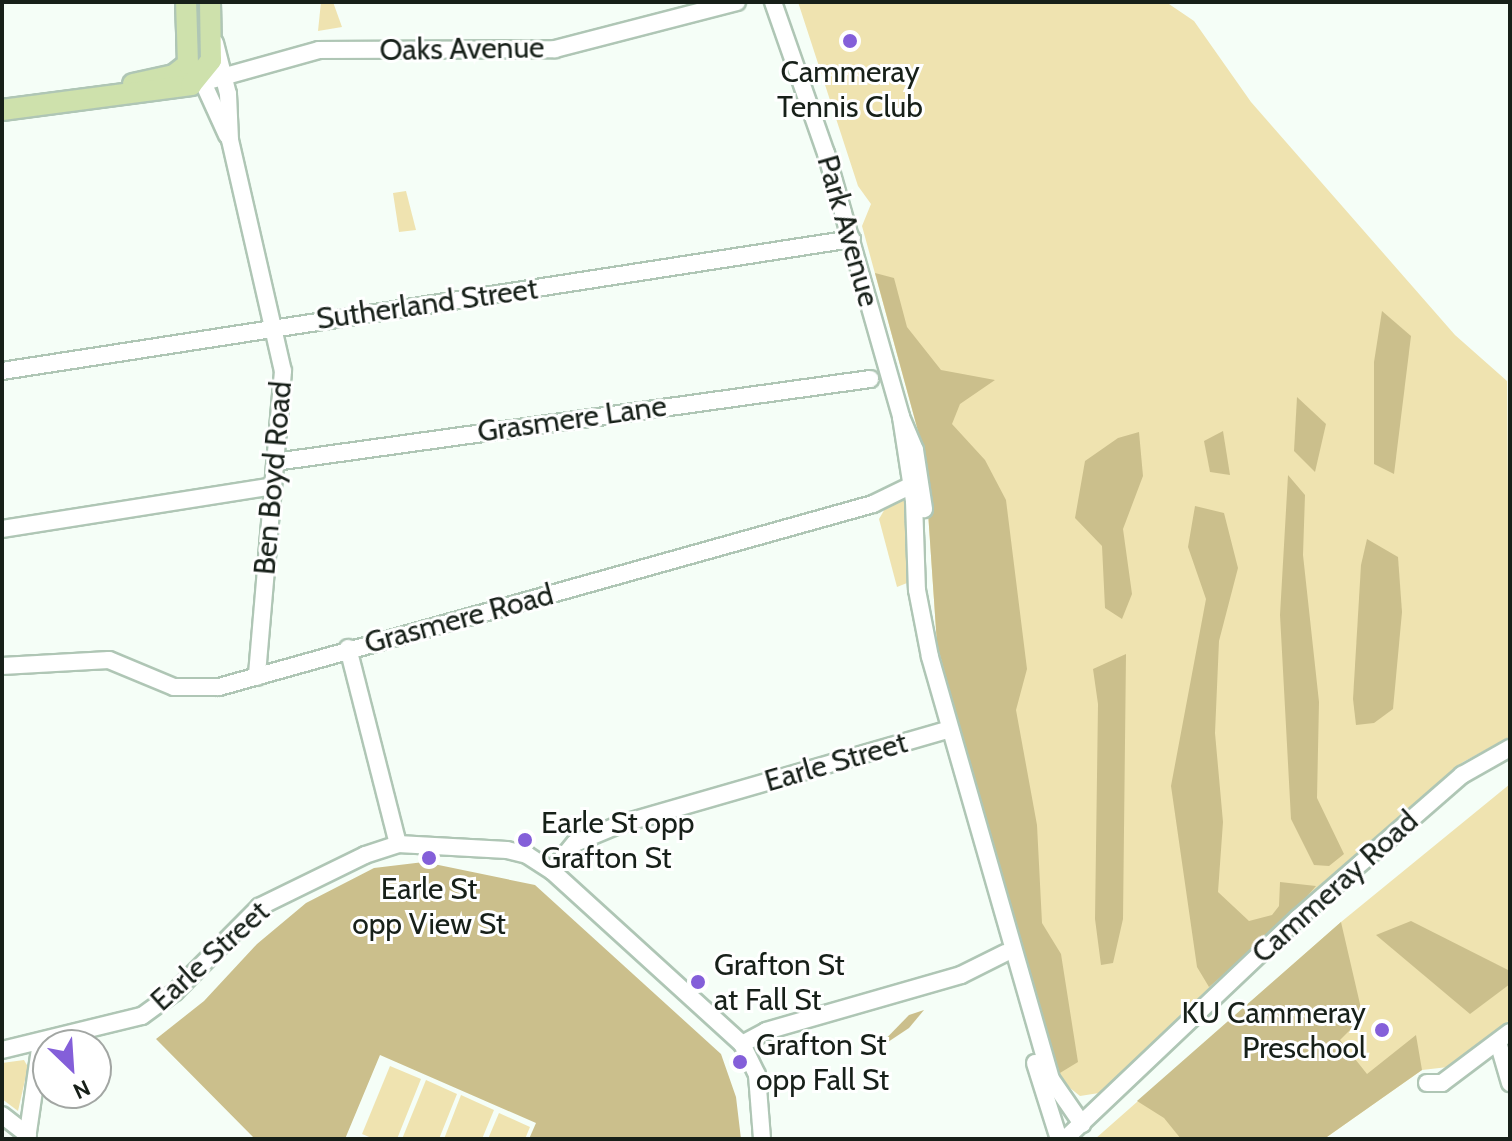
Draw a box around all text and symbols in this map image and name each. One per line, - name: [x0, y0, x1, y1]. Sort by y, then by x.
- street label: Oaks Avenue: [379, 30, 545, 68]
- marker: Cammeray Tennis Club: [841, 32, 859, 50]
- place label: Cammeray Tennis Club: [777, 54, 923, 124]
- street label: Park Avenue: [809, 151, 887, 311]
- street label: Sutherland Street: [314, 271, 540, 337]
- street label: Ben Boyd Road: [247, 380, 299, 576]
- street label: Grasmere Lane: [475, 388, 669, 450]
- street label: Grasmere Road: [361, 577, 557, 661]
- street label: Earle Street: [761, 724, 911, 800]
- street label: Cammeray Road: [1245, 803, 1425, 971]
- place label: Earle St opp Grafton St: [541, 805, 694, 876]
- marker: Earle St opp Grafton St: [516, 831, 534, 849]
- marker: Earle St opp View St: [420, 849, 438, 867]
- place label: Earle St opp View St: [352, 871, 506, 942]
- street label: Earle Street: [143, 894, 277, 1018]
- place label: Grafton St at Fall St: [714, 947, 845, 1018]
- marker: Grafton St at Fall St: [689, 973, 707, 991]
- place label: KU Cammeray Preschool: [1181, 995, 1366, 1066]
- marker: KU Cammeray Preschool: [1373, 1021, 1391, 1039]
- place label: Grafton St opp Fall St: [756, 1027, 889, 1098]
- north arrow: [32, 1029, 112, 1109]
- marker: Grafton St opp Fall St: [731, 1053, 749, 1071]
- text: N: [69, 1074, 94, 1105]

